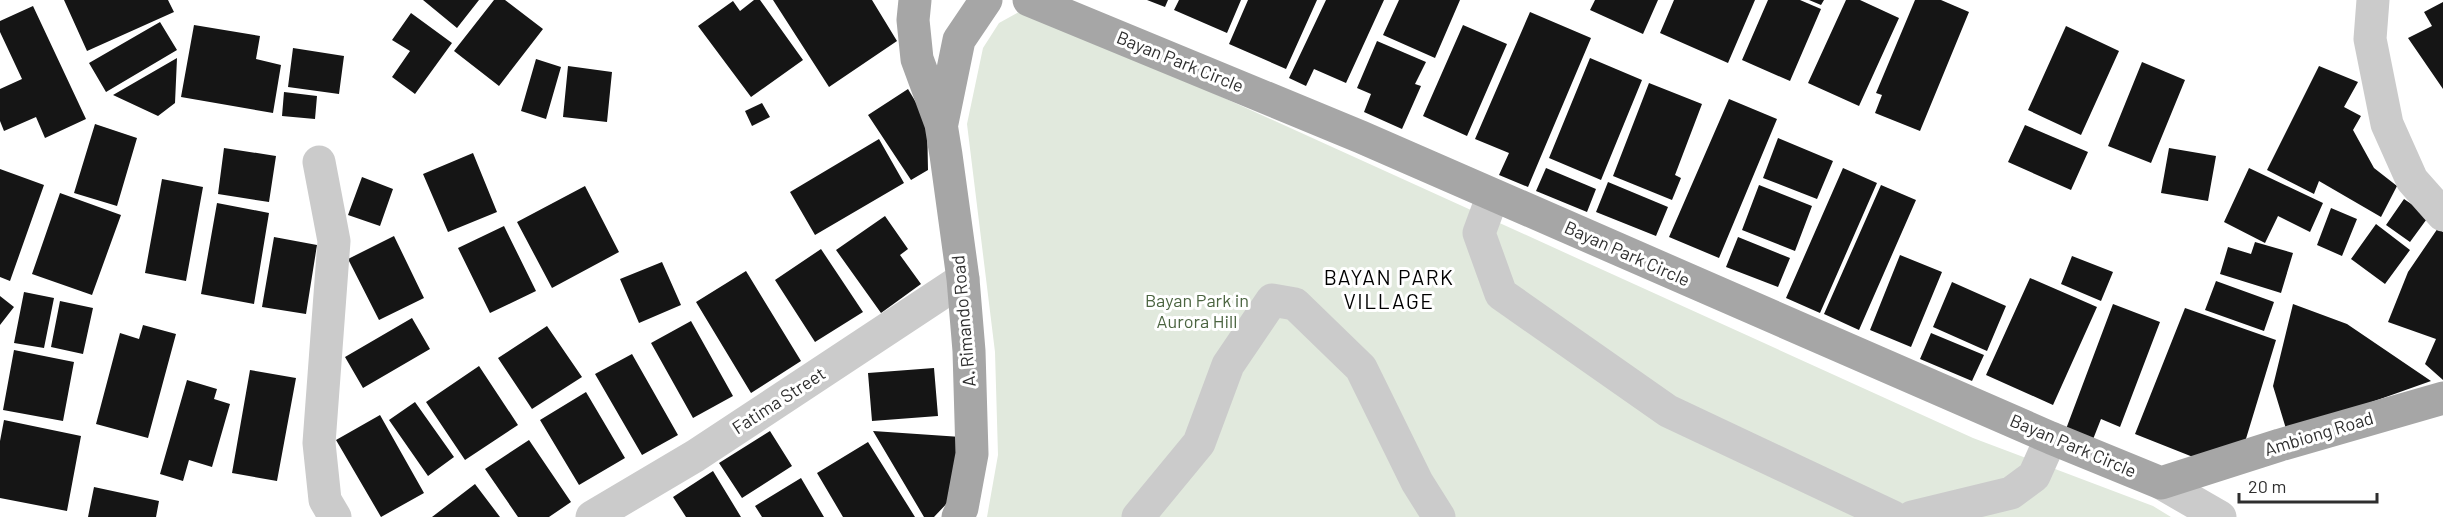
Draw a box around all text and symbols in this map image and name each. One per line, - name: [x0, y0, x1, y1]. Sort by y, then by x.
- street label: Bayan Park Circle: [1114, 26, 1247, 97]
- street label: Bayan Park Circle: [1561, 216, 1694, 291]
- street label: A. Rimando Road: [946, 254, 980, 388]
- district label: BAYAN PARK VILLAGE: [1324, 264, 1454, 313]
- park label: Bayan Park in Aurora Hill: [1145, 289, 1249, 332]
- street label: Fatima Street: [728, 362, 829, 438]
- street label: Ambiong Road: [2262, 406, 2376, 460]
- street label: Bayan Park Circle: [2007, 409, 2140, 482]
- scale bar: [2239, 466, 2377, 504]
- text: 20 m: [2248, 475, 2286, 497]

